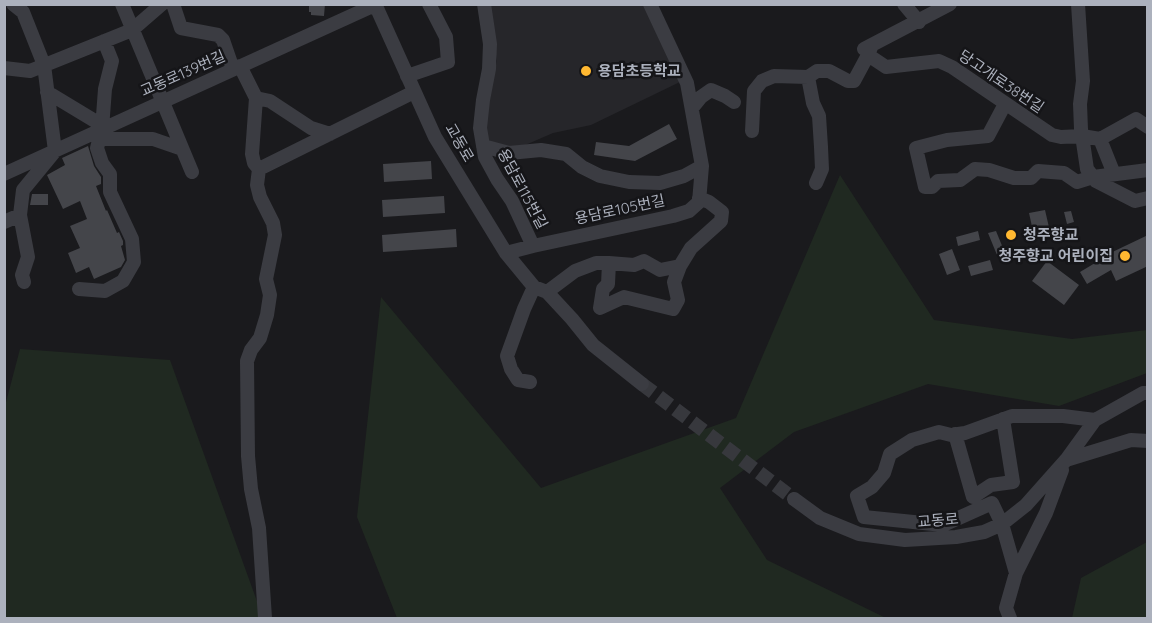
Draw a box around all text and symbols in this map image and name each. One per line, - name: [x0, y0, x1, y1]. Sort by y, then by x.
- street label: 교동로139번길: [138, 47, 228, 101]
- street label: 당고개로38번길: [955, 47, 1047, 117]
- place label: 용담초등학교: [598, 62, 681, 80]
- marker: 용담초등학교: [579, 64, 593, 78]
- street label: 교동로: [441, 121, 477, 165]
- street label: 용담로115번길: [493, 146, 551, 232]
- street label: 용담로105번길: [573, 192, 667, 228]
- place label: 청주향교: [1023, 226, 1078, 244]
- marker: 청주향교: [1004, 228, 1018, 242]
- place label: 청주향교 어린이집: [998, 247, 1113, 265]
- marker: 청주향교 어린이집: [1118, 249, 1132, 263]
- street label: 교동로: [917, 510, 959, 532]

